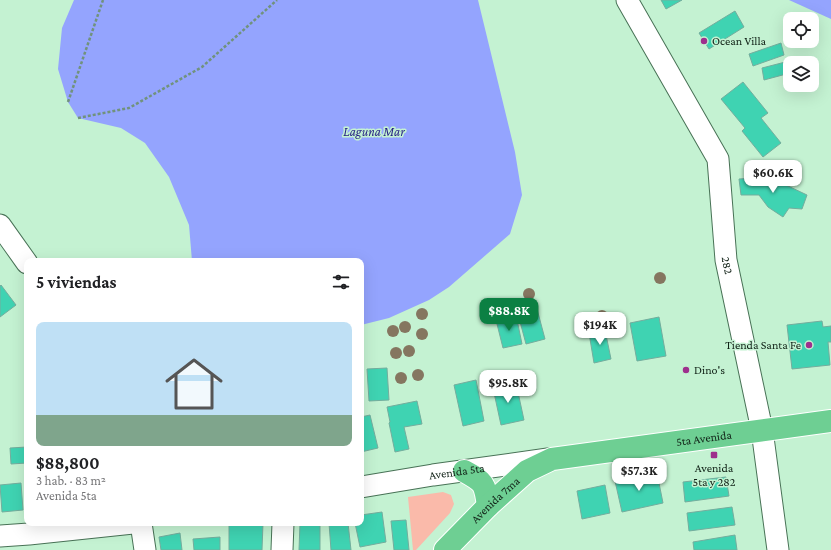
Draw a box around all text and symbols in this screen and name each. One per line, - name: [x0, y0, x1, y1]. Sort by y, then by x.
- map controls: [783, 12, 819, 92]
- button: locate: [783, 12, 819, 48]
- place label: Ocean Villa: [712, 34, 767, 48]
- marker: Ocean Villa: [699, 36, 709, 46]
- button: layers: [783, 56, 819, 92]
- water label: Laguna Mar: [343, 124, 405, 139]
- pin: $60.6K: [740, 160, 806, 194]
- text: $60.6K: [753, 165, 793, 180]
- street label: 282: [719, 256, 736, 276]
- icon: filters: [330, 271, 352, 293]
- text: 5 viviendas: [36, 273, 116, 292]
- pin: $88.8K: [476, 298, 542, 332]
- text: $88.8K: [488, 303, 530, 318]
- pin: $194K: [572, 312, 628, 346]
- text: $194K: [583, 317, 617, 332]
- place label: Tienda Santa Fe: [725, 338, 801, 352]
- marker: Tienda Santa Fe: [804, 340, 814, 350]
- icon: home: [158, 348, 230, 420]
- place label: Dino's: [694, 363, 725, 377]
- marker: Dino's: [681, 365, 691, 375]
- pin: $95.8K: [475, 370, 541, 404]
- text: $95.8K: [488, 375, 528, 390]
- street label: 5ta Avenida: [675, 428, 733, 449]
- marker: Avenida 5ta y 282: [709, 450, 719, 460]
- text: $88,800: [36, 454, 99, 473]
- pin: $57.3K: [606, 458, 672, 492]
- street label: Avenida 5ta: [428, 461, 486, 483]
- place label: Avenida 5ta y 282: [693, 461, 736, 489]
- text: $57.3K: [621, 463, 657, 478]
- text: 3 hab. · 83 m²: [36, 473, 106, 488]
- street label: Avenida 7ma: [468, 474, 523, 526]
- text: Avenida 5ta: [36, 488, 97, 503]

